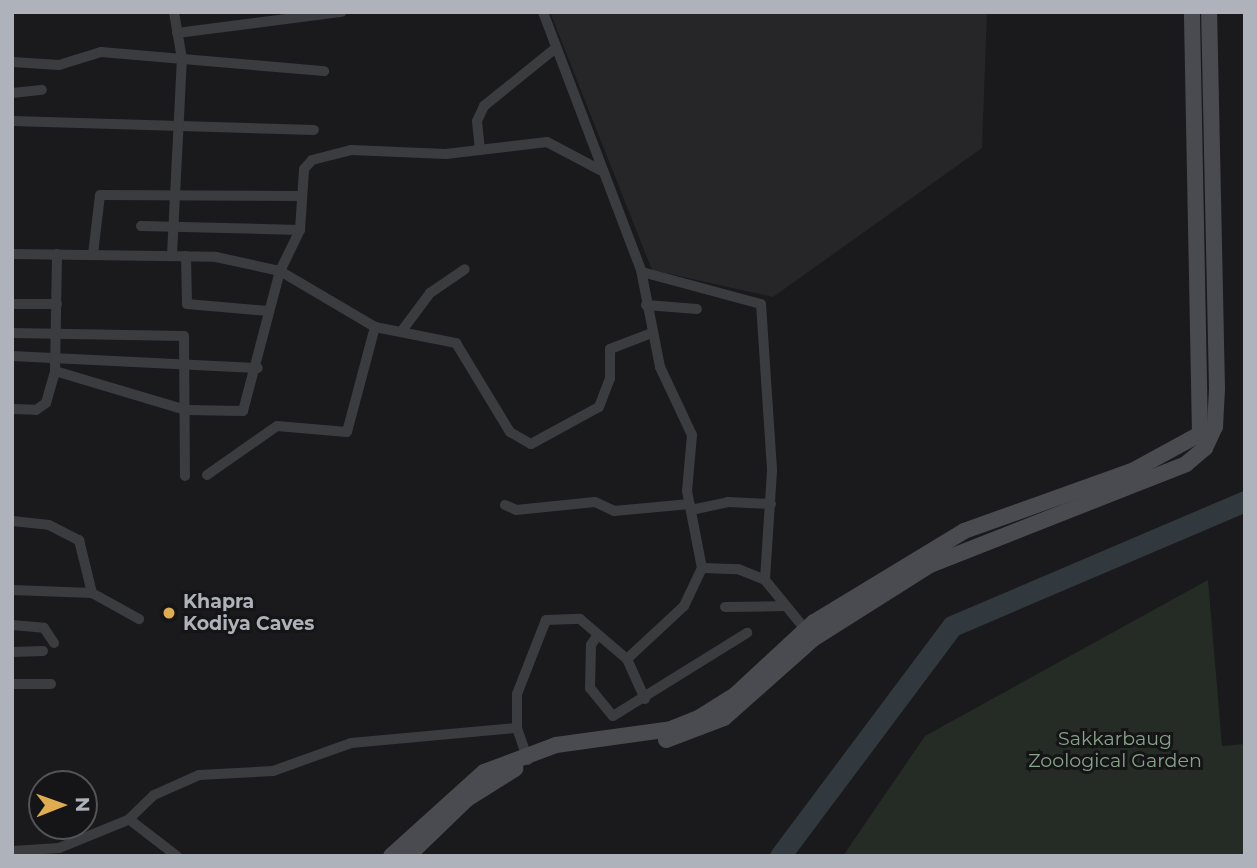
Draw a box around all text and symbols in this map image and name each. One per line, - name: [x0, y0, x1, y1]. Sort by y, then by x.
- place label: Khapra Kodiya Caves: [183, 591, 314, 635]
- marker: Khapra Kodiya Caves: [161, 605, 177, 621]
- park label: Sakkarbaug Zoological Garden: [1028, 728, 1202, 772]
- north arrow: [28, 770, 98, 840]
- text: N: [71, 797, 94, 813]

